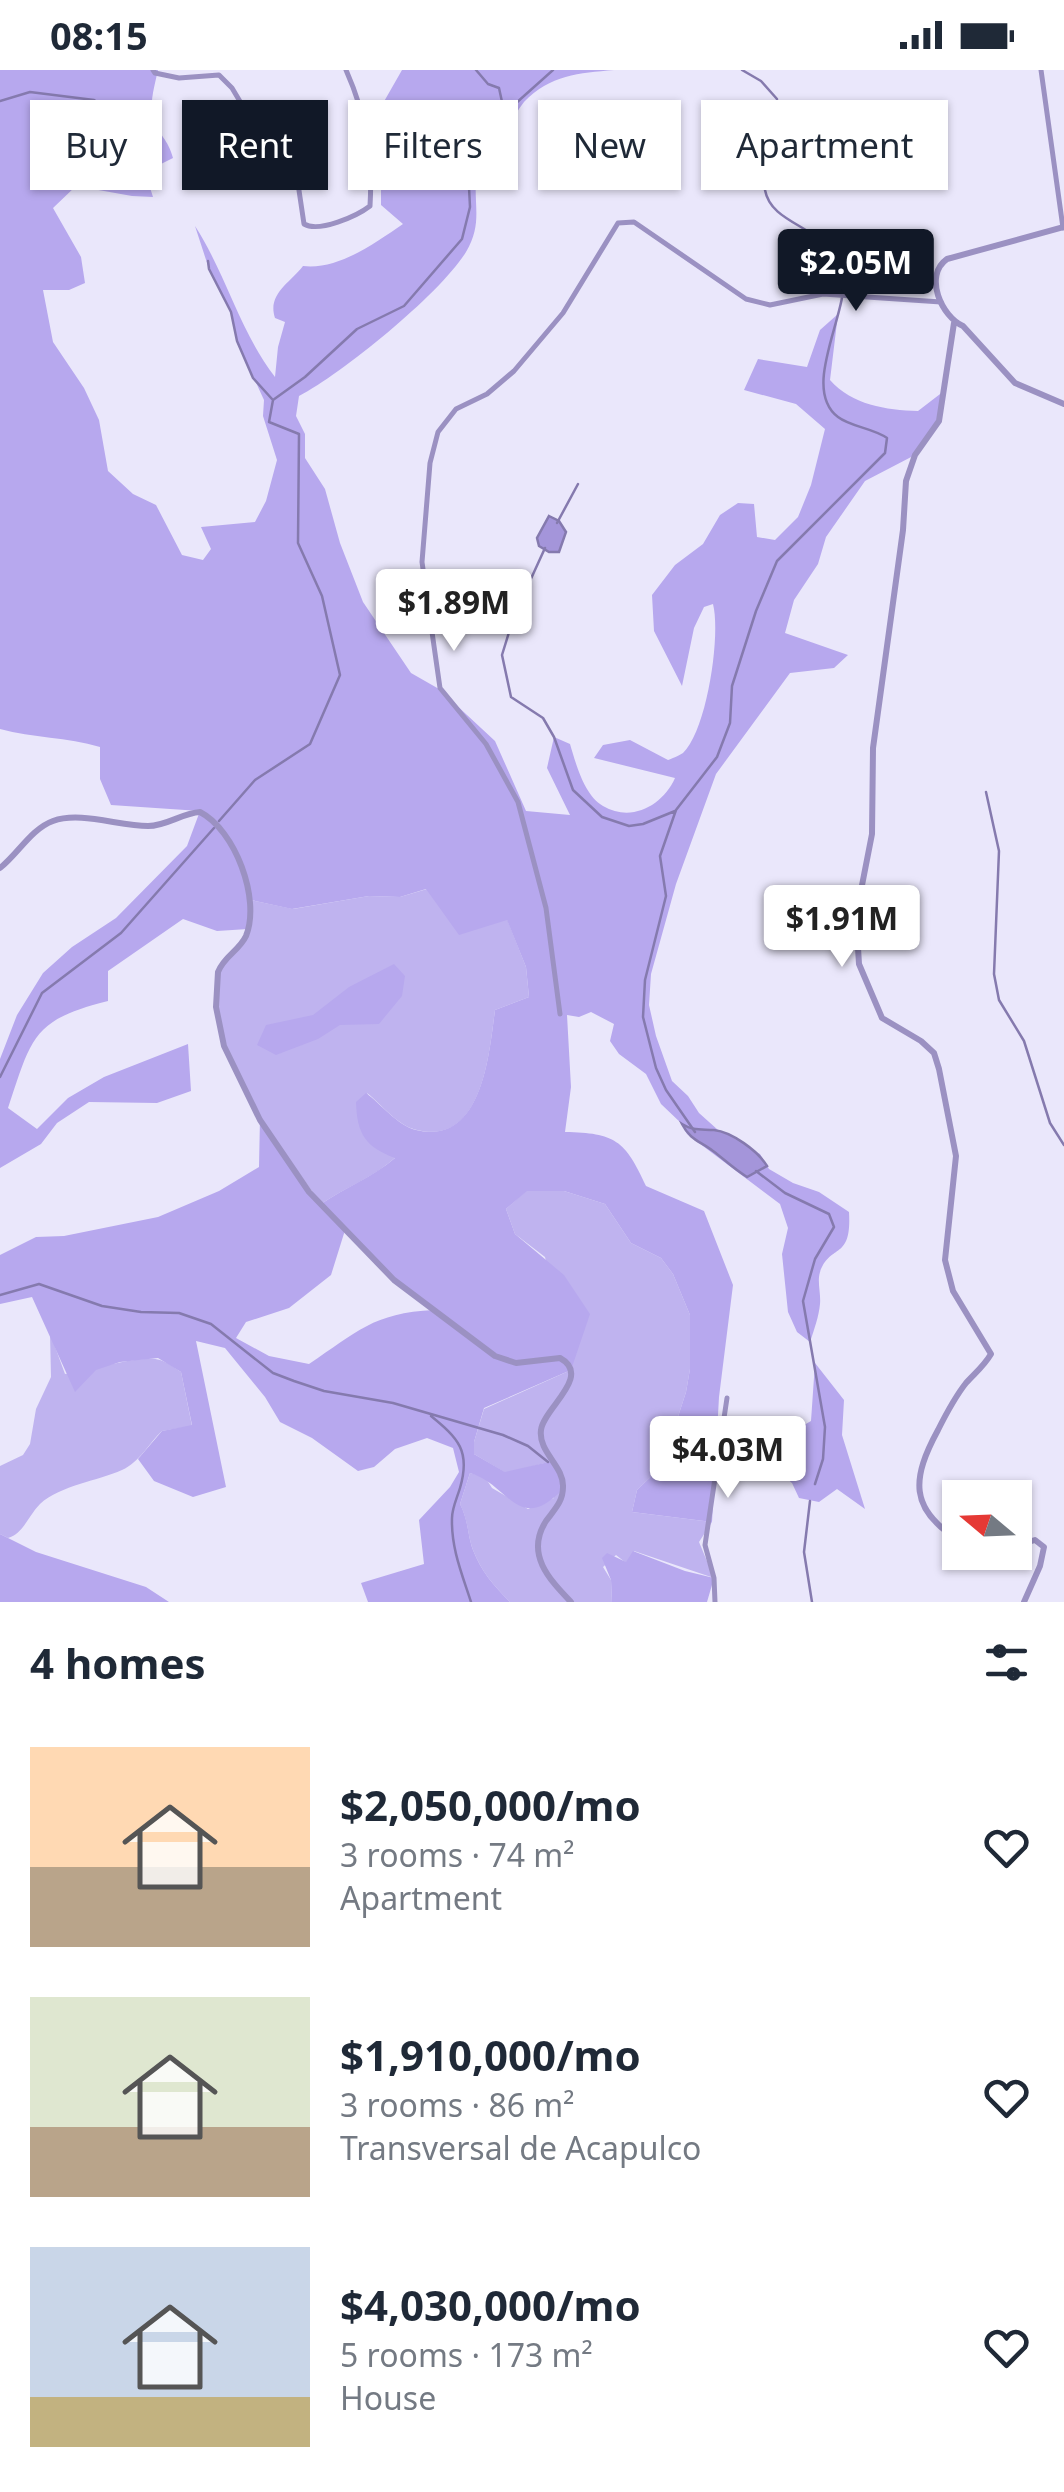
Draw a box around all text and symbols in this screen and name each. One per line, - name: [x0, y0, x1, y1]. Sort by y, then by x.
- text: 08:15: [50, 9, 148, 61]
- chip: Buy: [30, 100, 162, 190]
- chip: Rent: [182, 100, 328, 190]
- chip: Filters: [348, 100, 518, 190]
- chip: New: [538, 100, 681, 190]
- chip: Apartment: [701, 100, 948, 190]
- pin: $2.05M: [775, 229, 937, 314]
- text: $2.05M: [800, 240, 912, 283]
- pin: $1.89M: [373, 569, 535, 654]
- text: $1.89M: [398, 580, 510, 623]
- pin: $1.91M: [761, 885, 923, 970]
- text: $1.91M: [786, 896, 898, 939]
- pin: $4.03M: [647, 1416, 809, 1501]
- text: $4.03M: [672, 1427, 784, 1470]
- north arrow: [942, 1480, 1032, 1570]
- map controls: [942, 1480, 1032, 1570]
- text: 4 homes: [30, 1634, 206, 1691]
- icon: filters: [979, 1635, 1034, 1690]
- text: $2,050,000/mo: [340, 1776, 641, 1833]
- icon: home: [110, 1787, 230, 1907]
- icon: heart: [979, 1820, 1034, 1875]
- text: 3 rooms · 74 m²: [340, 1833, 574, 1876]
- text: Apartment: [340, 1876, 502, 1919]
- text: $1,910,000/mo: [340, 2026, 641, 2083]
- icon: home: [110, 2037, 230, 2157]
- icon: heart: [979, 2070, 1034, 2125]
- text: 3 rooms · 86 m²: [340, 2083, 574, 2126]
- text: Transversal de Acapulco: [340, 2126, 701, 2169]
- text: $4,030,000/mo: [340, 2276, 641, 2333]
- icon: home: [110, 2287, 230, 2407]
- icon: heart: [979, 2320, 1034, 2375]
- text: 5 rooms · 173 m²: [340, 2333, 593, 2376]
- text: House: [340, 2376, 436, 2419]

